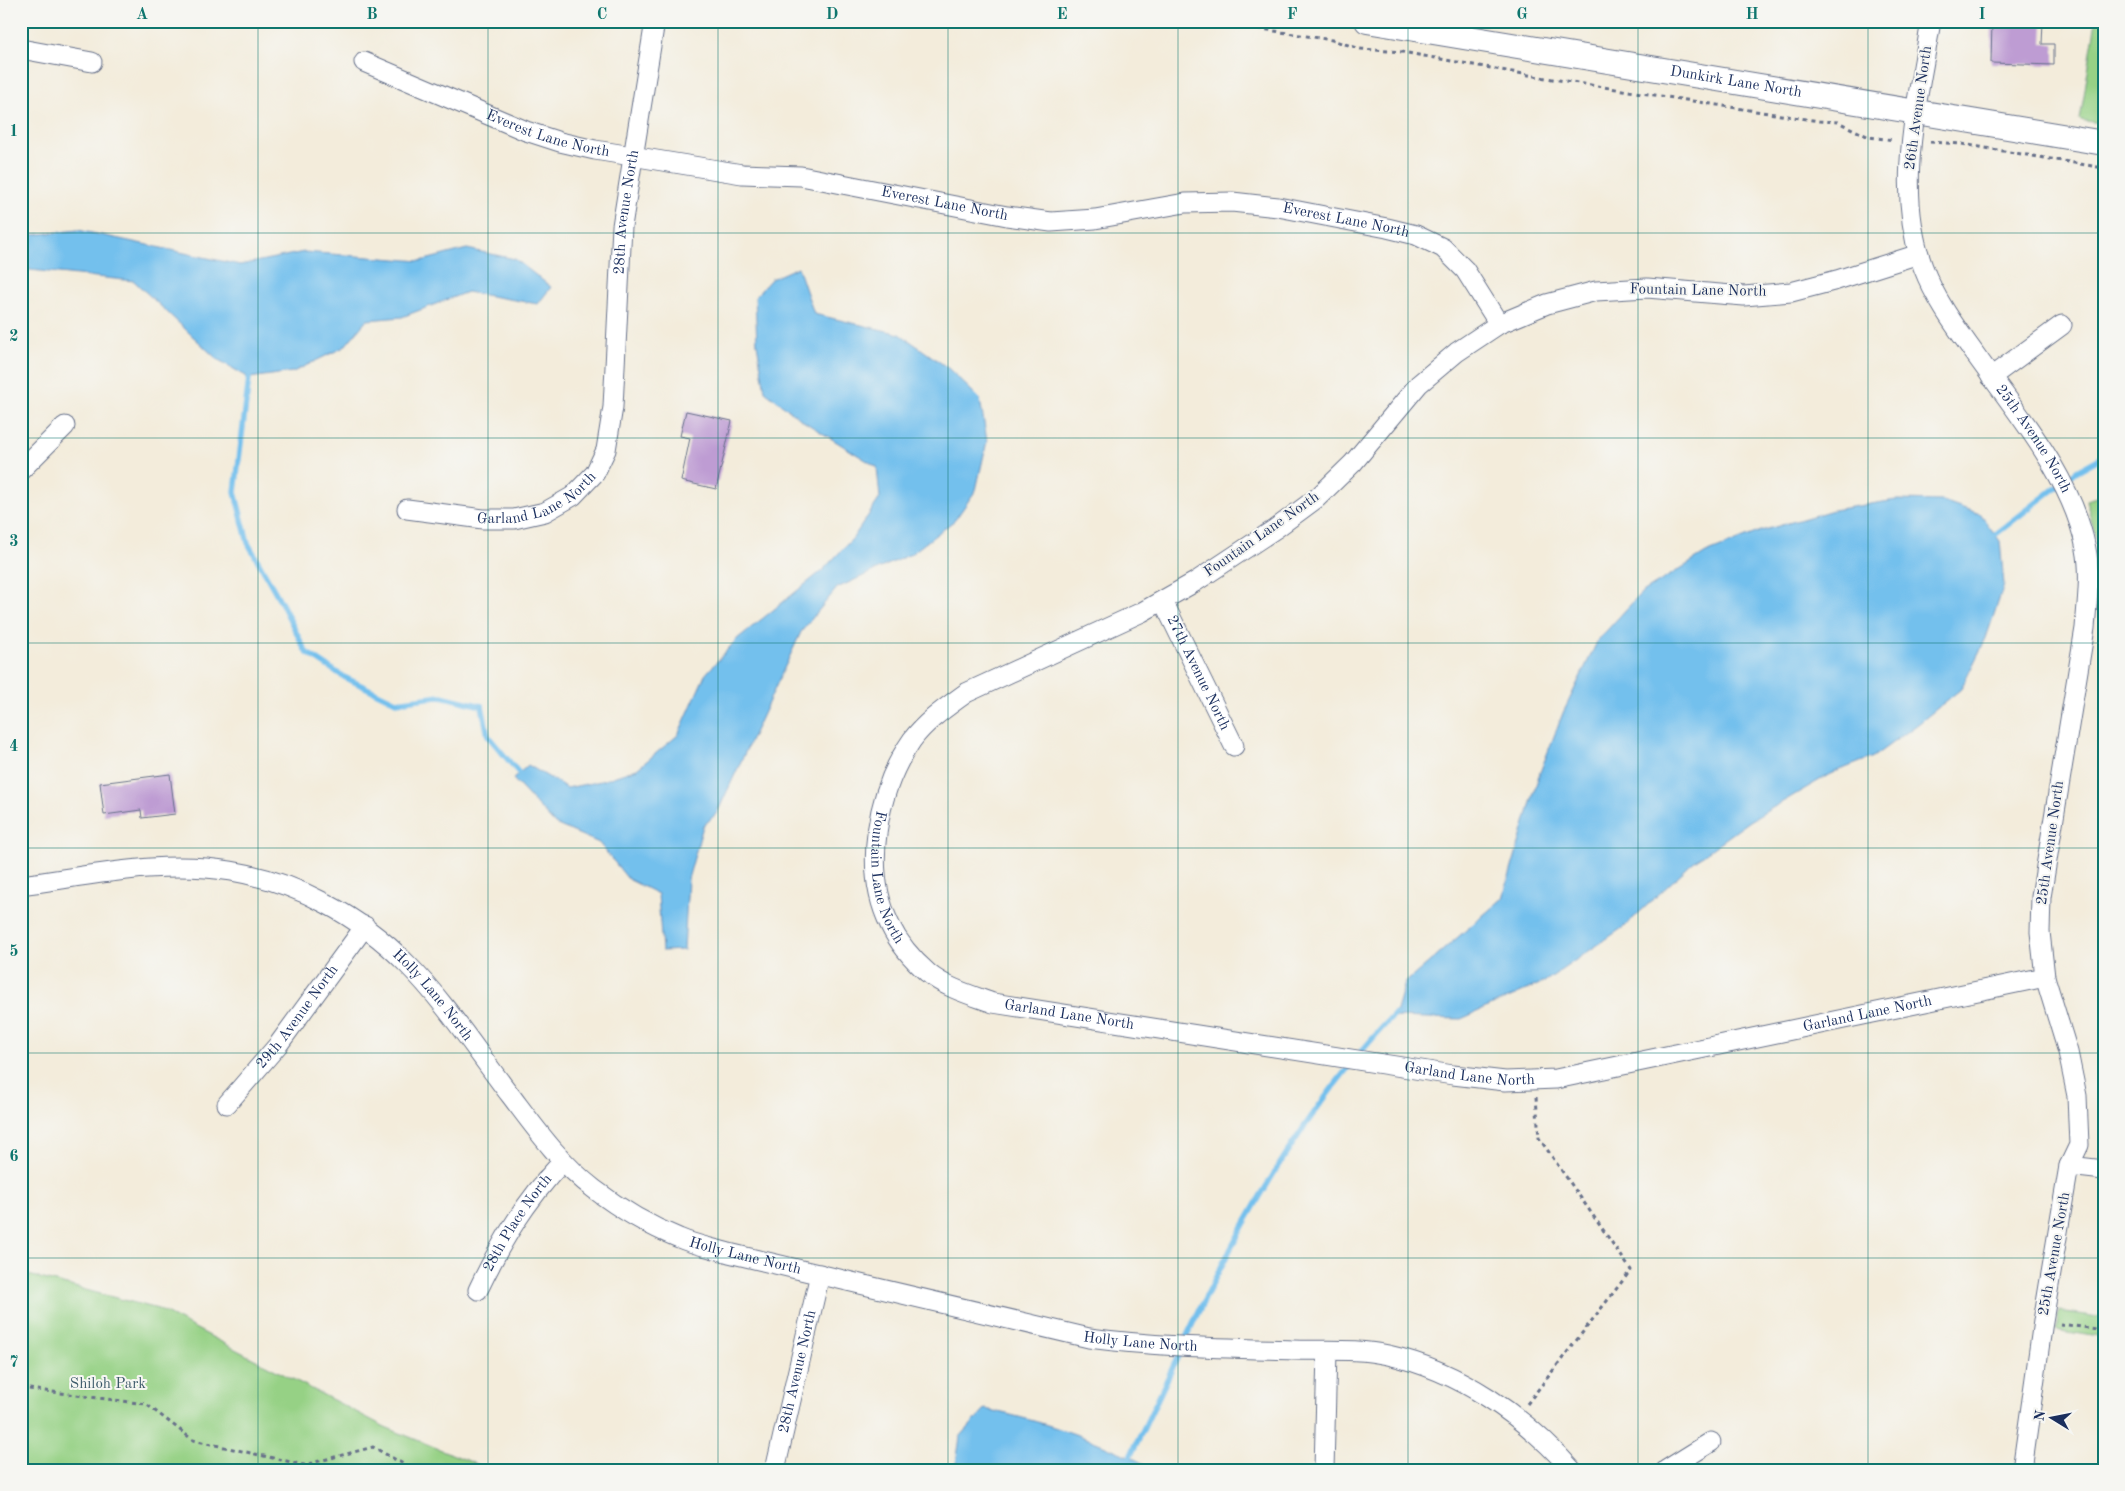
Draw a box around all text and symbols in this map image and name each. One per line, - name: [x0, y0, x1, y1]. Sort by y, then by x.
- text: A: [136, 7, 148, 23]
- text: B: [366, 7, 378, 23]
- text: C: [597, 7, 607, 23]
- text: D: [826, 7, 838, 23]
- text: E: [1056, 7, 1068, 23]
- text: F: [1287, 7, 1298, 23]
- text: G: [1516, 7, 1528, 23]
- text: H: [1745, 7, 1759, 23]
- text: I: [1978, 7, 1986, 23]
- street label: 26th Avenue North: [1903, 45, 1935, 171]
- street label: Dunkirk Lane North: [1669, 64, 1803, 100]
- street label: Everest Lane North: [484, 107, 611, 160]
- text: 1: [9, 124, 19, 140]
- street label: 28th Avenue North: [612, 149, 642, 275]
- street label: Everest Lane North: [880, 184, 1009, 224]
- street label: Everest Lane North: [1281, 201, 1411, 241]
- street label: Fountain Lane North: [1629, 282, 1767, 300]
- text: 2: [9, 329, 19, 345]
- street label: 25th Avenue North: [1993, 382, 2073, 495]
- street label: Garland Lane North: [476, 469, 599, 527]
- street label: Fountain Lane North: [1202, 490, 1322, 580]
- text: 3: [9, 534, 19, 550]
- street label: 27th Avenue North: [1164, 613, 1233, 733]
- text: 4: [9, 739, 19, 755]
- street label: 25th Avenue North: [2035, 780, 2067, 906]
- street label: Fountain Lane North: [868, 809, 906, 947]
- text: 5: [9, 944, 19, 960]
- street label: Holly Lane North: [390, 947, 475, 1044]
- street label: 29th Avenue North: [254, 962, 341, 1072]
- street label: Garland Lane North: [1802, 993, 1933, 1035]
- street label: Garland Lane North: [1003, 997, 1135, 1032]
- street label: Garland Lane North: [1403, 1060, 1535, 1089]
- text: 6: [9, 1149, 19, 1165]
- street label: 28th Place North: [481, 1172, 555, 1274]
- street label: 25th Avenue North: [2037, 1191, 2073, 1317]
- street label: Holly Lane North: [687, 1235, 803, 1277]
- street label: 28th Avenue North: [776, 1309, 819, 1434]
- street label: Holly Lane North: [1082, 1330, 1198, 1354]
- text: 7: [9, 1355, 19, 1371]
- park label: Shiloh Park: [70, 1377, 146, 1392]
- north arrow: [2028, 1394, 2078, 1444]
- text: N: [2032, 1409, 2048, 1422]

